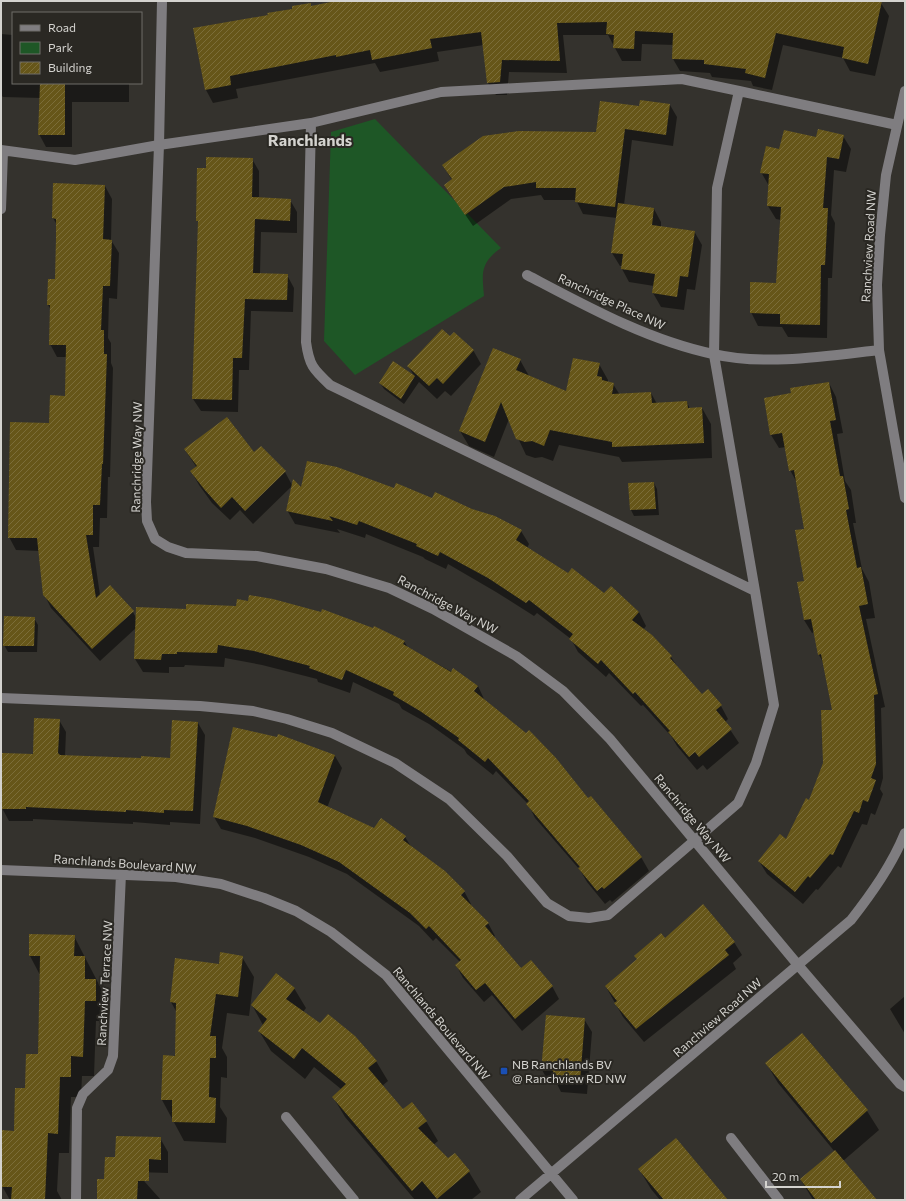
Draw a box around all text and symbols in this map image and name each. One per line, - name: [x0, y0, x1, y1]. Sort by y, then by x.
- legend: [12, 12, 142, 84]
- text: Road: [48, 20, 76, 34]
- text: Park: [48, 40, 74, 54]
- text: Building: [48, 60, 92, 74]
- district label: Ranchlands: [268, 130, 352, 149]
- street label: Ranchview Road NW: [858, 189, 878, 303]
- street label: Ranchridge Place NW: [556, 270, 668, 332]
- street label: Ranchridge Way NW: [128, 401, 144, 513]
- street label: Ranchridge Way NW: [396, 572, 500, 636]
- street label: Ranchridge Way NW: [652, 771, 734, 865]
- street label: Ranchlands Boulevard NW: [53, 851, 197, 875]
- street label: Ranchview Terrace NW: [94, 920, 114, 1046]
- street label: Ranchlands Boulevard NW: [391, 964, 493, 1082]
- street label: Ranchview Road NW: [670, 975, 764, 1059]
- place label: NB Ranchlands BV @ Ranchview RD NW: [512, 1057, 627, 1085]
- marker: NB Ranchlands BV @ Ranchview RD NW: [499, 1066, 509, 1076]
- scale bar: [766, 1163, 840, 1189]
- text: 20 m: [772, 1169, 799, 1183]

